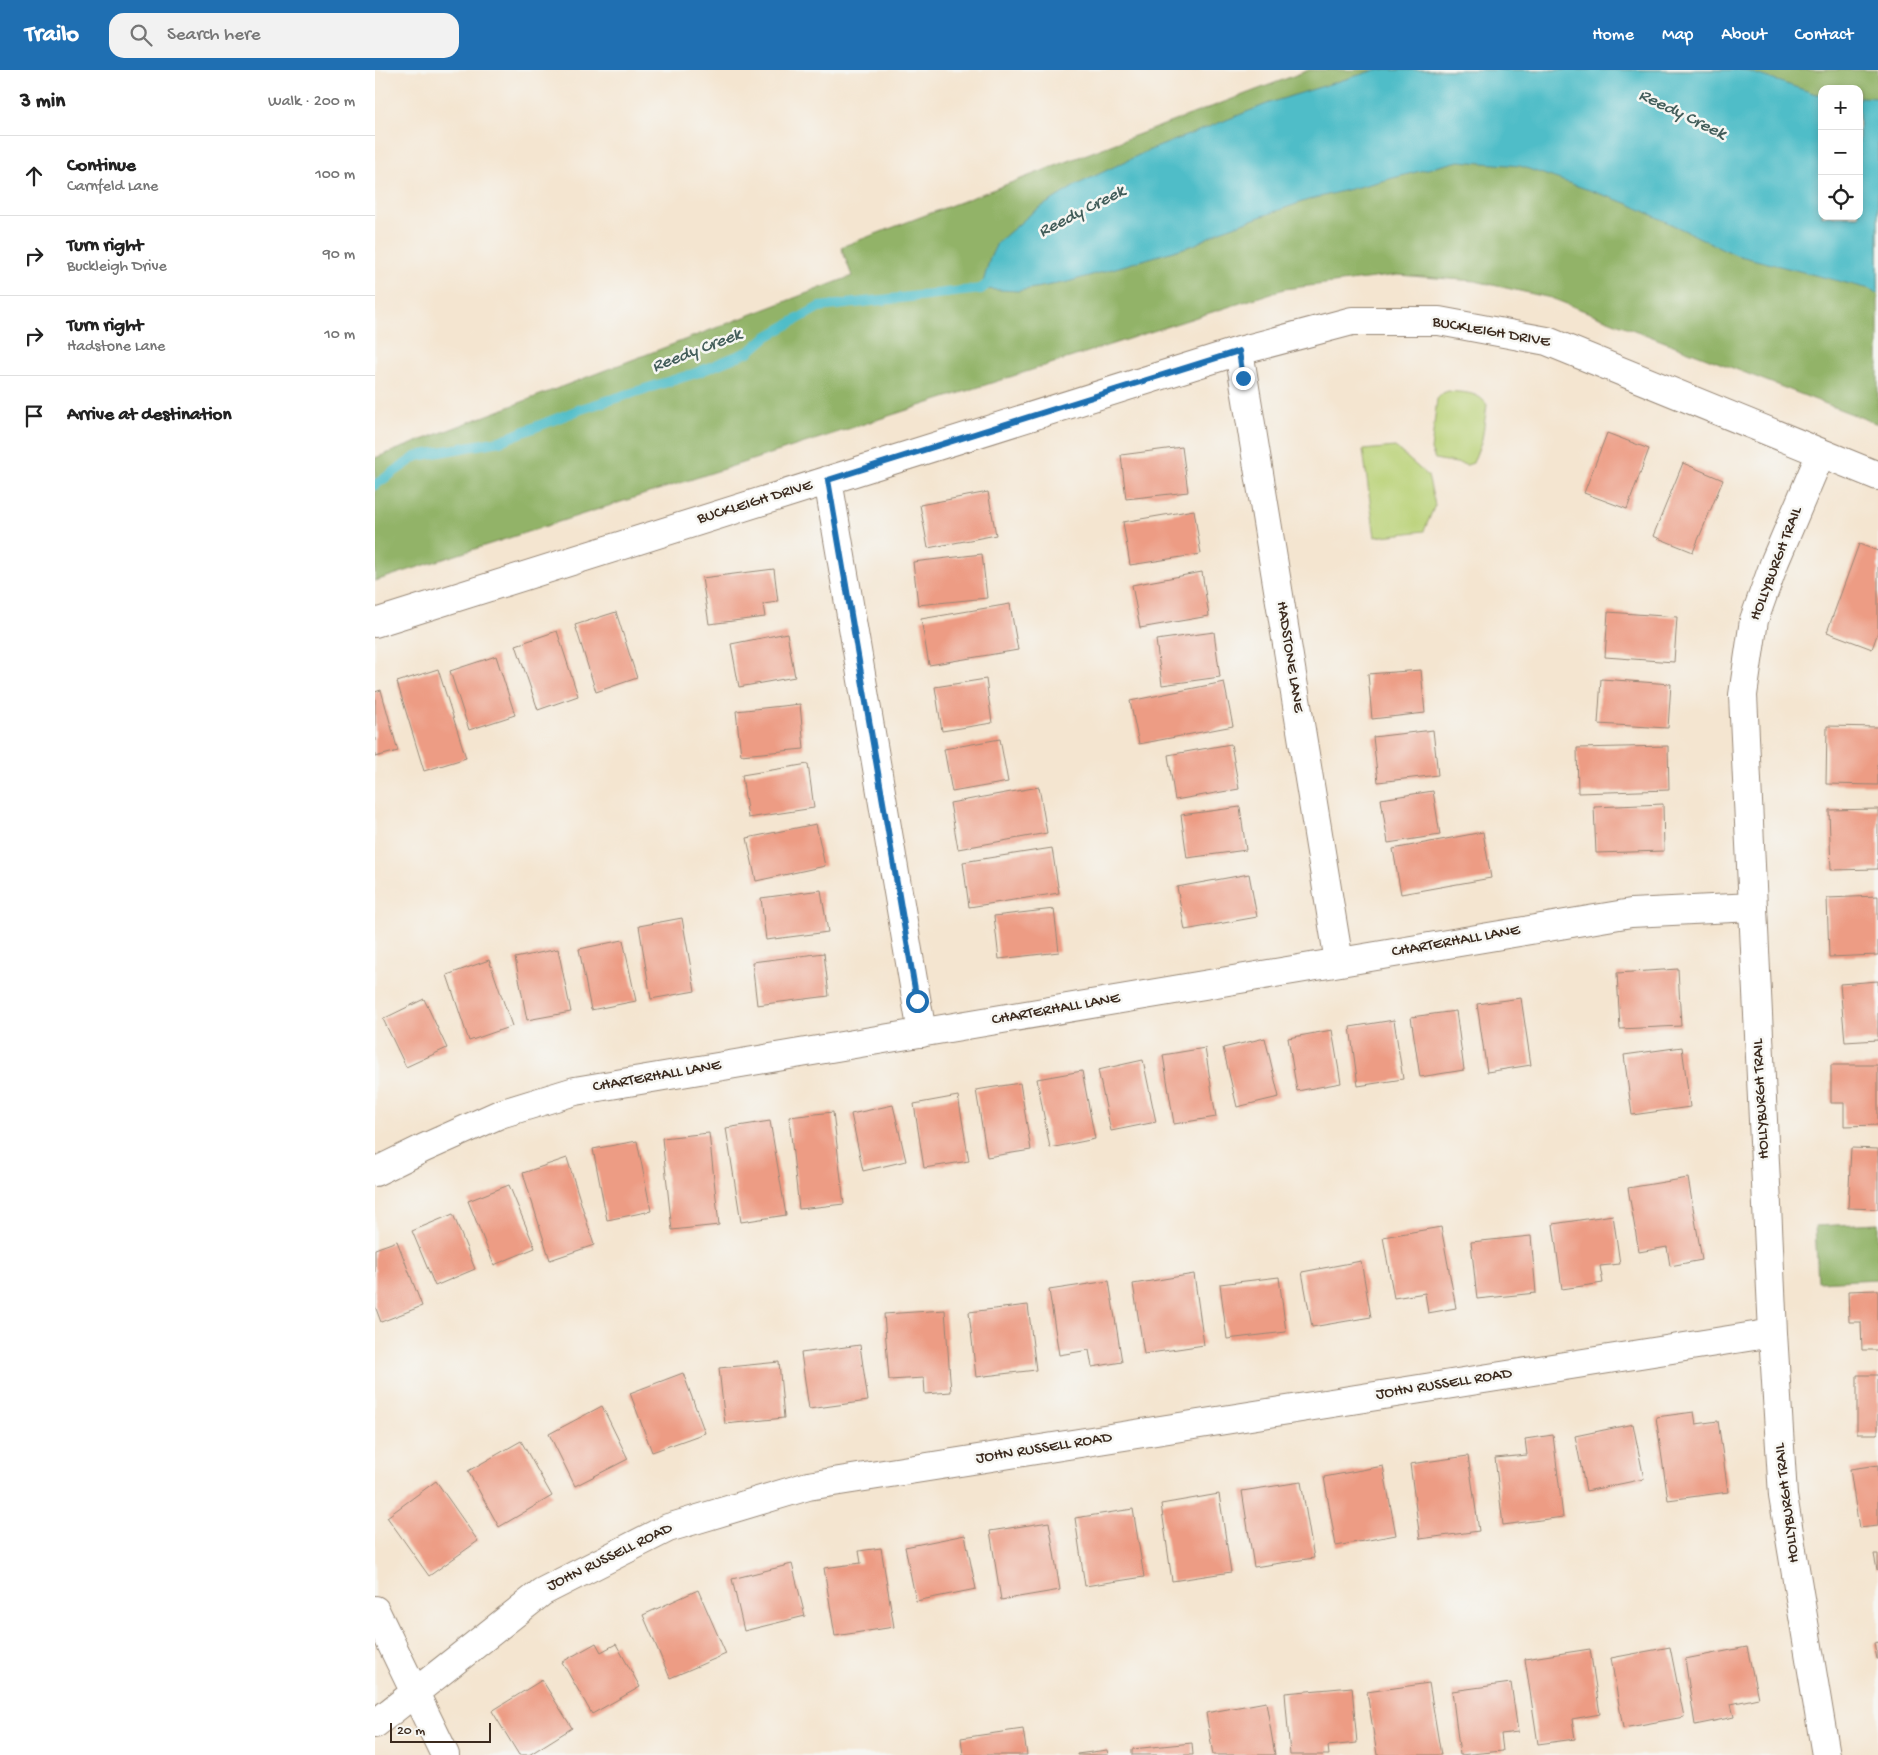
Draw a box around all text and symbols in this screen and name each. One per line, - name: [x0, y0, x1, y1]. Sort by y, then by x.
- search box: [109, 13, 459, 58]
- text: Trailo: [25, 21, 79, 50]
- icon: search: [127, 21, 155, 49]
- text: Search here: [167, 24, 261, 47]
- text: Home: [1592, 25, 1634, 46]
- text: Map: [1662, 25, 1693, 46]
- text: About: [1721, 25, 1767, 46]
- text: Contact: [1795, 25, 1853, 46]
- water label: Reedy Creek: [1635, 85, 1731, 146]
- map controls: [1818, 85, 1863, 220]
- button: +: [1818, 85, 1863, 130]
- text: 3 min: [20, 90, 65, 115]
- text: Walk · 200 m: [268, 93, 355, 112]
- button: −: [1818, 130, 1863, 175]
- text: Continue: [67, 155, 136, 178]
- icon: ahead: [20, 162, 48, 190]
- text: 100 m: [315, 166, 355, 185]
- button: locate: [1818, 175, 1863, 220]
- text: Carnfeld Lane: [67, 178, 158, 197]
- water label: Reedy Creek: [1035, 180, 1131, 243]
- text: Turn right: [67, 235, 143, 258]
- icon: right: [20, 242, 48, 270]
- text: 90 m: [323, 246, 355, 265]
- text: Buckleigh Drive: [67, 258, 167, 277]
- street label: BUCKLEIGH DRIVE: [1430, 313, 1552, 353]
- text: Turn right: [67, 315, 143, 338]
- icon: right: [20, 322, 48, 350]
- water label: Reedy Creek: [649, 324, 747, 378]
- text: 10 m: [324, 326, 355, 345]
- text: Hadstone Lane: [67, 338, 165, 357]
- route end: [1232, 367, 1255, 390]
- icon: arrive: [20, 402, 48, 430]
- text: Arrive at destination: [67, 404, 231, 427]
- street label: BUCKLEIGH DRIVE: [694, 476, 816, 530]
- street label: HOLLYBURGH TRAIL: [1747, 503, 1808, 624]
- street label: HADSTONE LANE: [1271, 600, 1307, 715]
- street label: CHARTERHALL LANE: [1390, 921, 1523, 963]
- street label: CHARTERHALL LANE: [990, 989, 1123, 1031]
- route start: [906, 990, 929, 1013]
- street label: HOLLYBURGH TRAIL: [1749, 1037, 1775, 1160]
- street label: CHARTERHALL LANE: [591, 1056, 724, 1098]
- street label: JOHN RUSSELL ROAD: [1375, 1365, 1514, 1405]
- street label: JOHN RUSSELL ROAD: [975, 1429, 1114, 1469]
- street label: HOLLYBURGH TRAIL: [1771, 1441, 1805, 1564]
- street label: JOHN RUSSELL ROAD: [544, 1519, 676, 1597]
- scale bar: [390, 1720, 491, 1743]
- text: 20 m: [397, 1723, 425, 1740]

